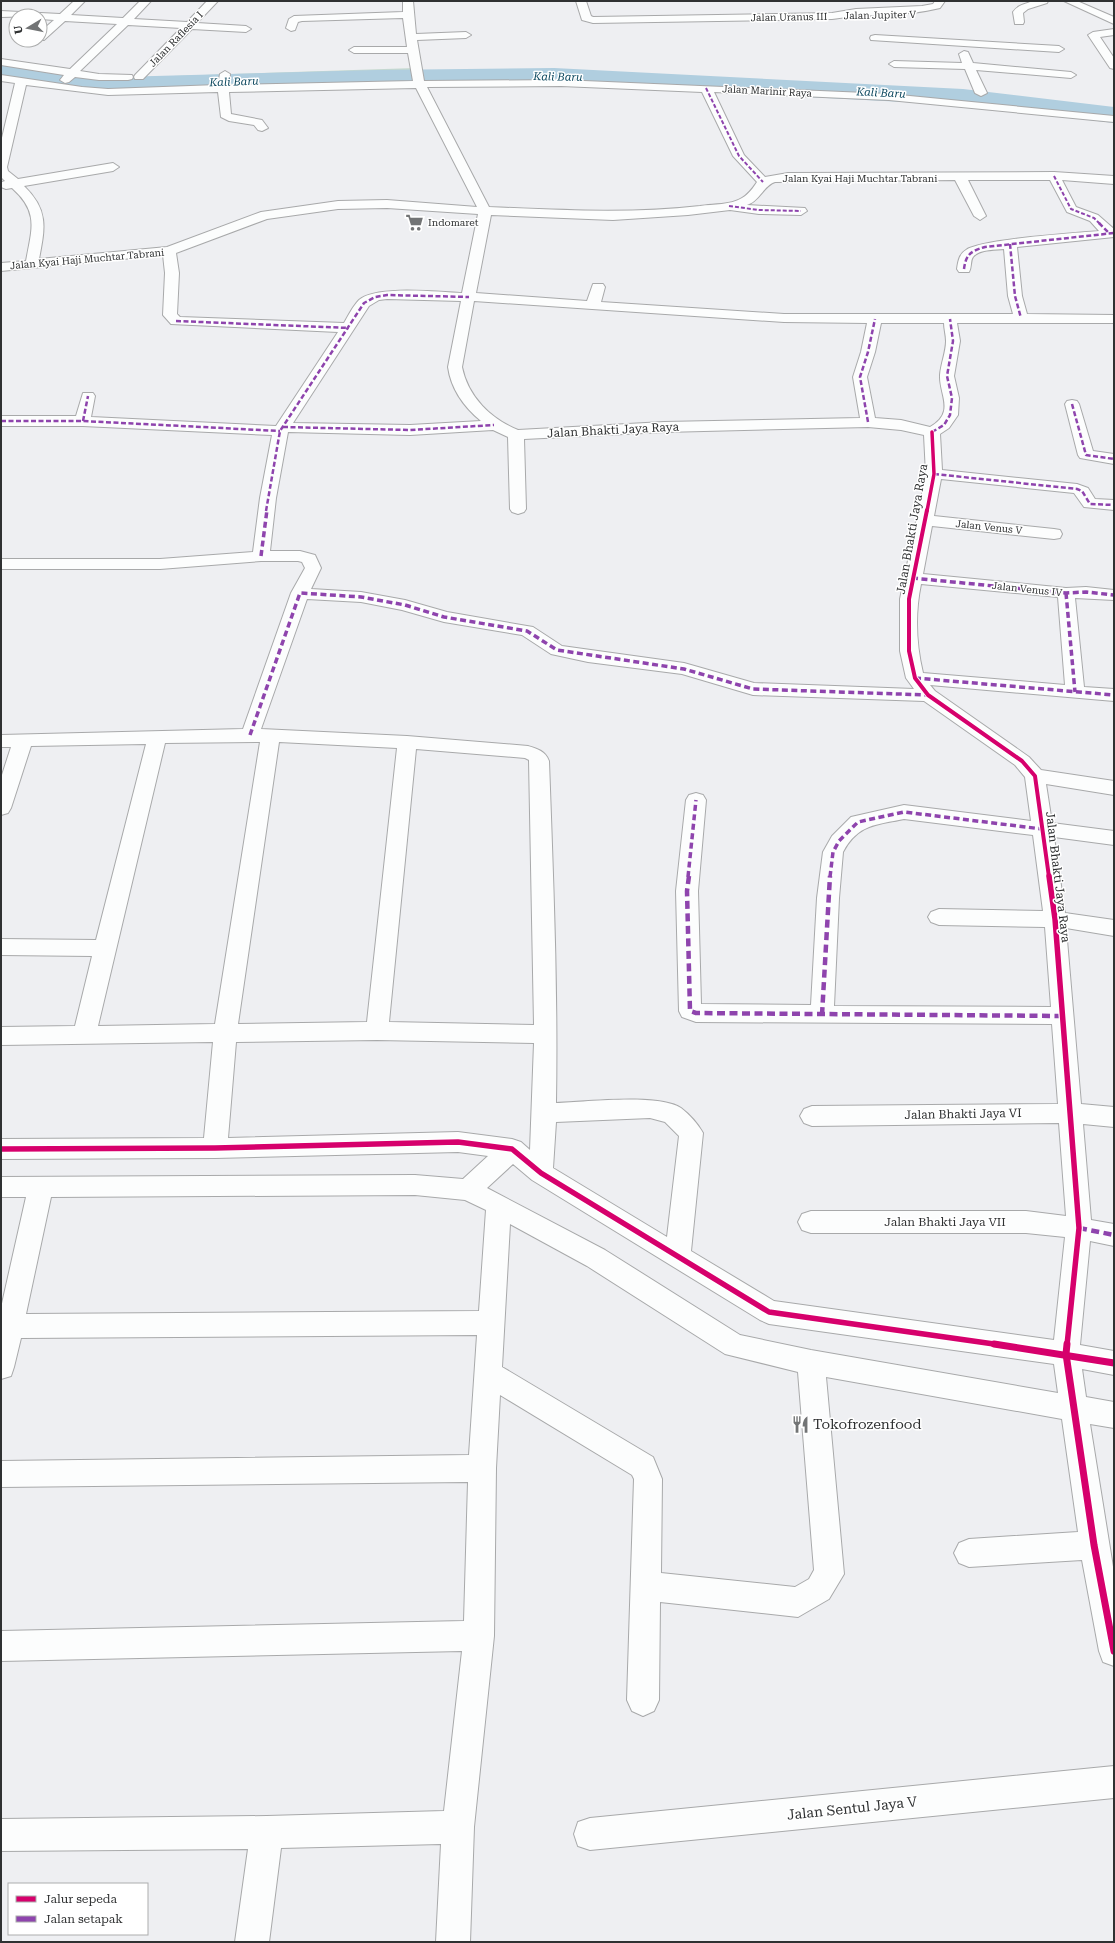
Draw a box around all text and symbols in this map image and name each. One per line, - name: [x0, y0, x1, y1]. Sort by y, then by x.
- north arrow: [8, 8, 48, 48]
- street label: Jalan Raflesia I: [147, 9, 205, 69]
- street label: Jalan Jupiter V: [844, 9, 916, 21]
- street label: Jalan Uranus III: [751, 11, 828, 23]
- text: U: [11, 24, 26, 35]
- water label: Kali Baru: [532, 70, 583, 84]
- water label: Kali Baru: [208, 75, 259, 89]
- street label: Jalan Marinir Raya: [722, 83, 813, 99]
- water label: Kali Baru: [855, 85, 906, 101]
- street label: Jalan Kyai Haji Muchtar Tabrani: [783, 173, 937, 184]
- supermarket icon: Indomaret: [405, 212, 425, 232]
- place label: Indomaret: [428, 217, 479, 228]
- street label: Jalan Kyai Haji Muchtar Tabrani: [9, 247, 165, 271]
- street label: Jalan Bhakti Jaya Raya: [547, 420, 680, 440]
- street label: Jalan Bhakti Jaya Raya: [894, 462, 930, 595]
- street label: Jalan Venus V: [955, 518, 1023, 536]
- street label: Jalan Venus IV: [991, 580, 1063, 598]
- street label: Jalan Bhakti Jaya Raya: [1043, 811, 1073, 944]
- street label: Jalan Bhakti Jaya VI: [904, 1106, 1022, 1122]
- street label: Jalan Bhakti Jaya VII: [884, 1215, 1006, 1229]
- restaurant icon: Tokofrozenfood: [790, 1414, 810, 1434]
- place label: Tokofrozenfood: [813, 1416, 921, 1432]
- street label: Jalan Sentul Jaya V: [786, 1793, 918, 1823]
- legend: [8, 1883, 148, 1935]
- text: Jalur sepeda: [44, 1892, 118, 1906]
- text: Jalan setapak: [44, 1912, 123, 1926]

